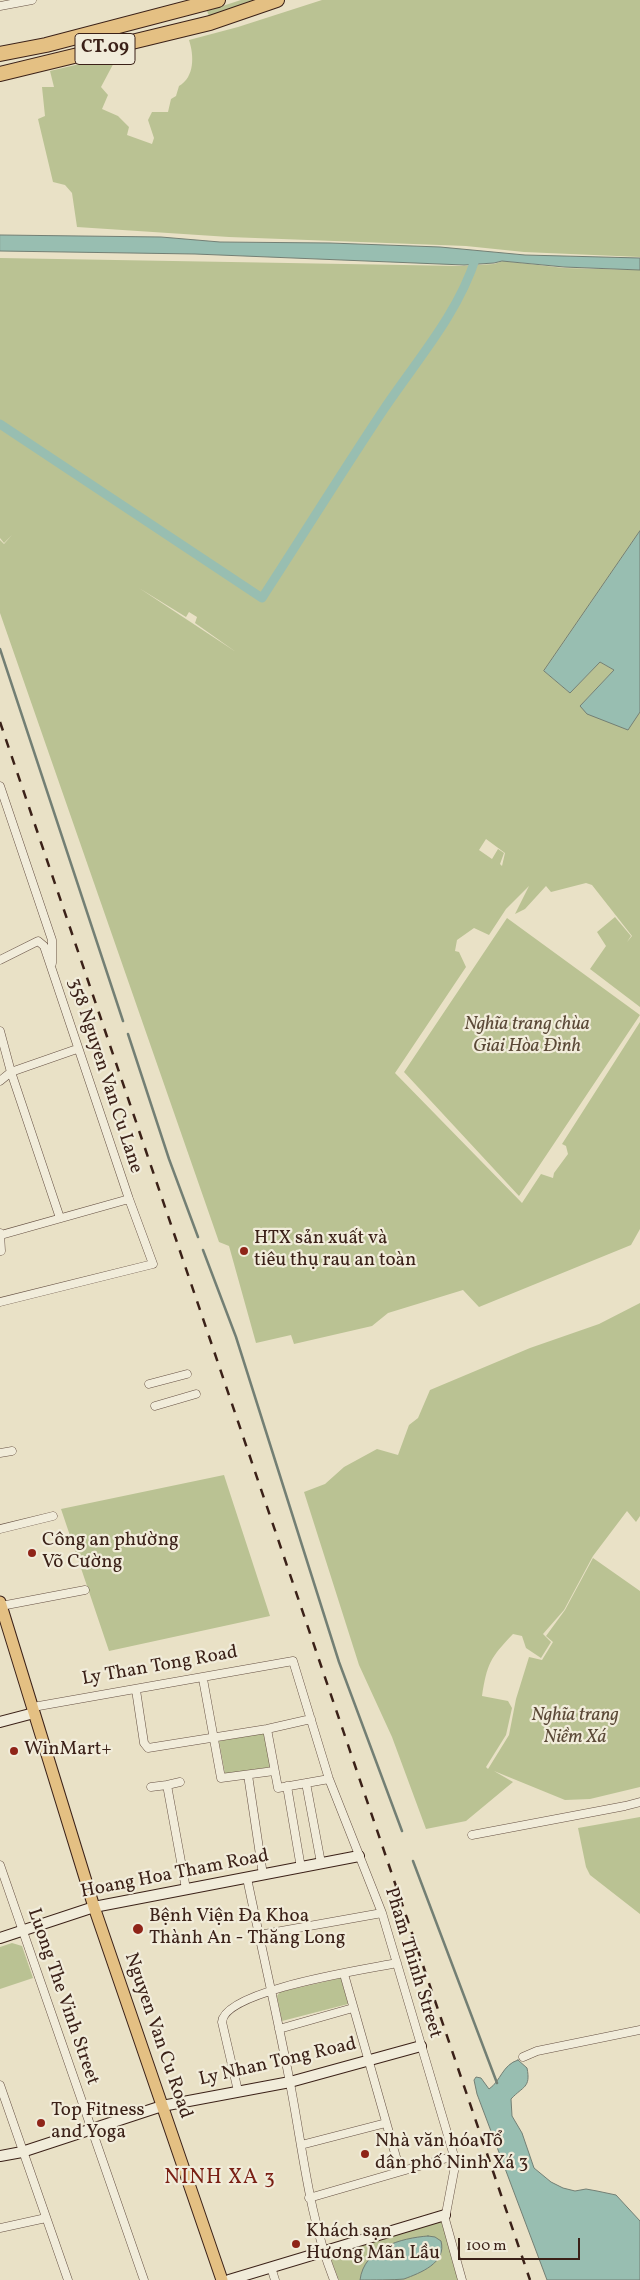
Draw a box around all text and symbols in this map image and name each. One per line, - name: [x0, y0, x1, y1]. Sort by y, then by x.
- road number: CT.09: [75, 34, 135, 64]
- street label: 358 Nguyen Van Cu Lane: [62, 976, 146, 1176]
- park label: Nghĩa trang chùa Giai Hòa Đình: [464, 1015, 590, 1059]
- place label: HTX sản xuất và tiêu thụ rau an toàn: [254, 1229, 416, 1273]
- marker: HTX sản xuất và tiêu thụ rau an toàn: [238, 1245, 250, 1257]
- place label: Công an phường Võ Cường: [42, 1531, 179, 1575]
- marker: Công an phường Võ Cường: [26, 1547, 38, 1559]
- street label: Ly Than Tong Road: [80, 1642, 240, 1692]
- park label: Nghĩa trang Niềm Xá: [531, 1706, 619, 1750]
- place label: WinMart+: [24, 1740, 112, 1762]
- marker: WinMart+: [8, 1745, 20, 1757]
- street label: Hoang Hoa Tham Road: [79, 1846, 271, 1904]
- street label: Pham Thinh Street: [378, 1885, 446, 2041]
- street label: Luong The Vinh Street: [21, 1906, 103, 2088]
- place label: Bệnh Viện Đa Khoa Thành An - Thăng Long: [149, 1907, 345, 1951]
- marker: Bệnh Viện Đa Khoa Thành An - Thăng Long: [131, 1922, 145, 1936]
- street label: Nguyen Van Cu Road: [118, 1950, 196, 2122]
- street label: Ly Nhan Tong Road: [197, 2034, 359, 2092]
- place label: Top Fitness and Yoga: [51, 2101, 145, 2145]
- marker: Top Fitness and Yoga: [35, 2117, 47, 2129]
- place label: Nhà văn hóa Tổ dân phố Ninh Xá 3: [375, 2132, 528, 2176]
- marker: Nhà văn hóa Tổ dân phố Ninh Xá 3: [359, 2148, 371, 2160]
- district label: NINH XA 3: [163, 2166, 277, 2192]
- place label: Khách sạn Hương Mãn Lầu: [306, 2222, 440, 2266]
- scale bar: [460, 2228, 582, 2260]
- text: 100 m: [466, 2236, 506, 2257]
- marker: Khách sạn Hương Mãn Lầu: [290, 2238, 302, 2250]

